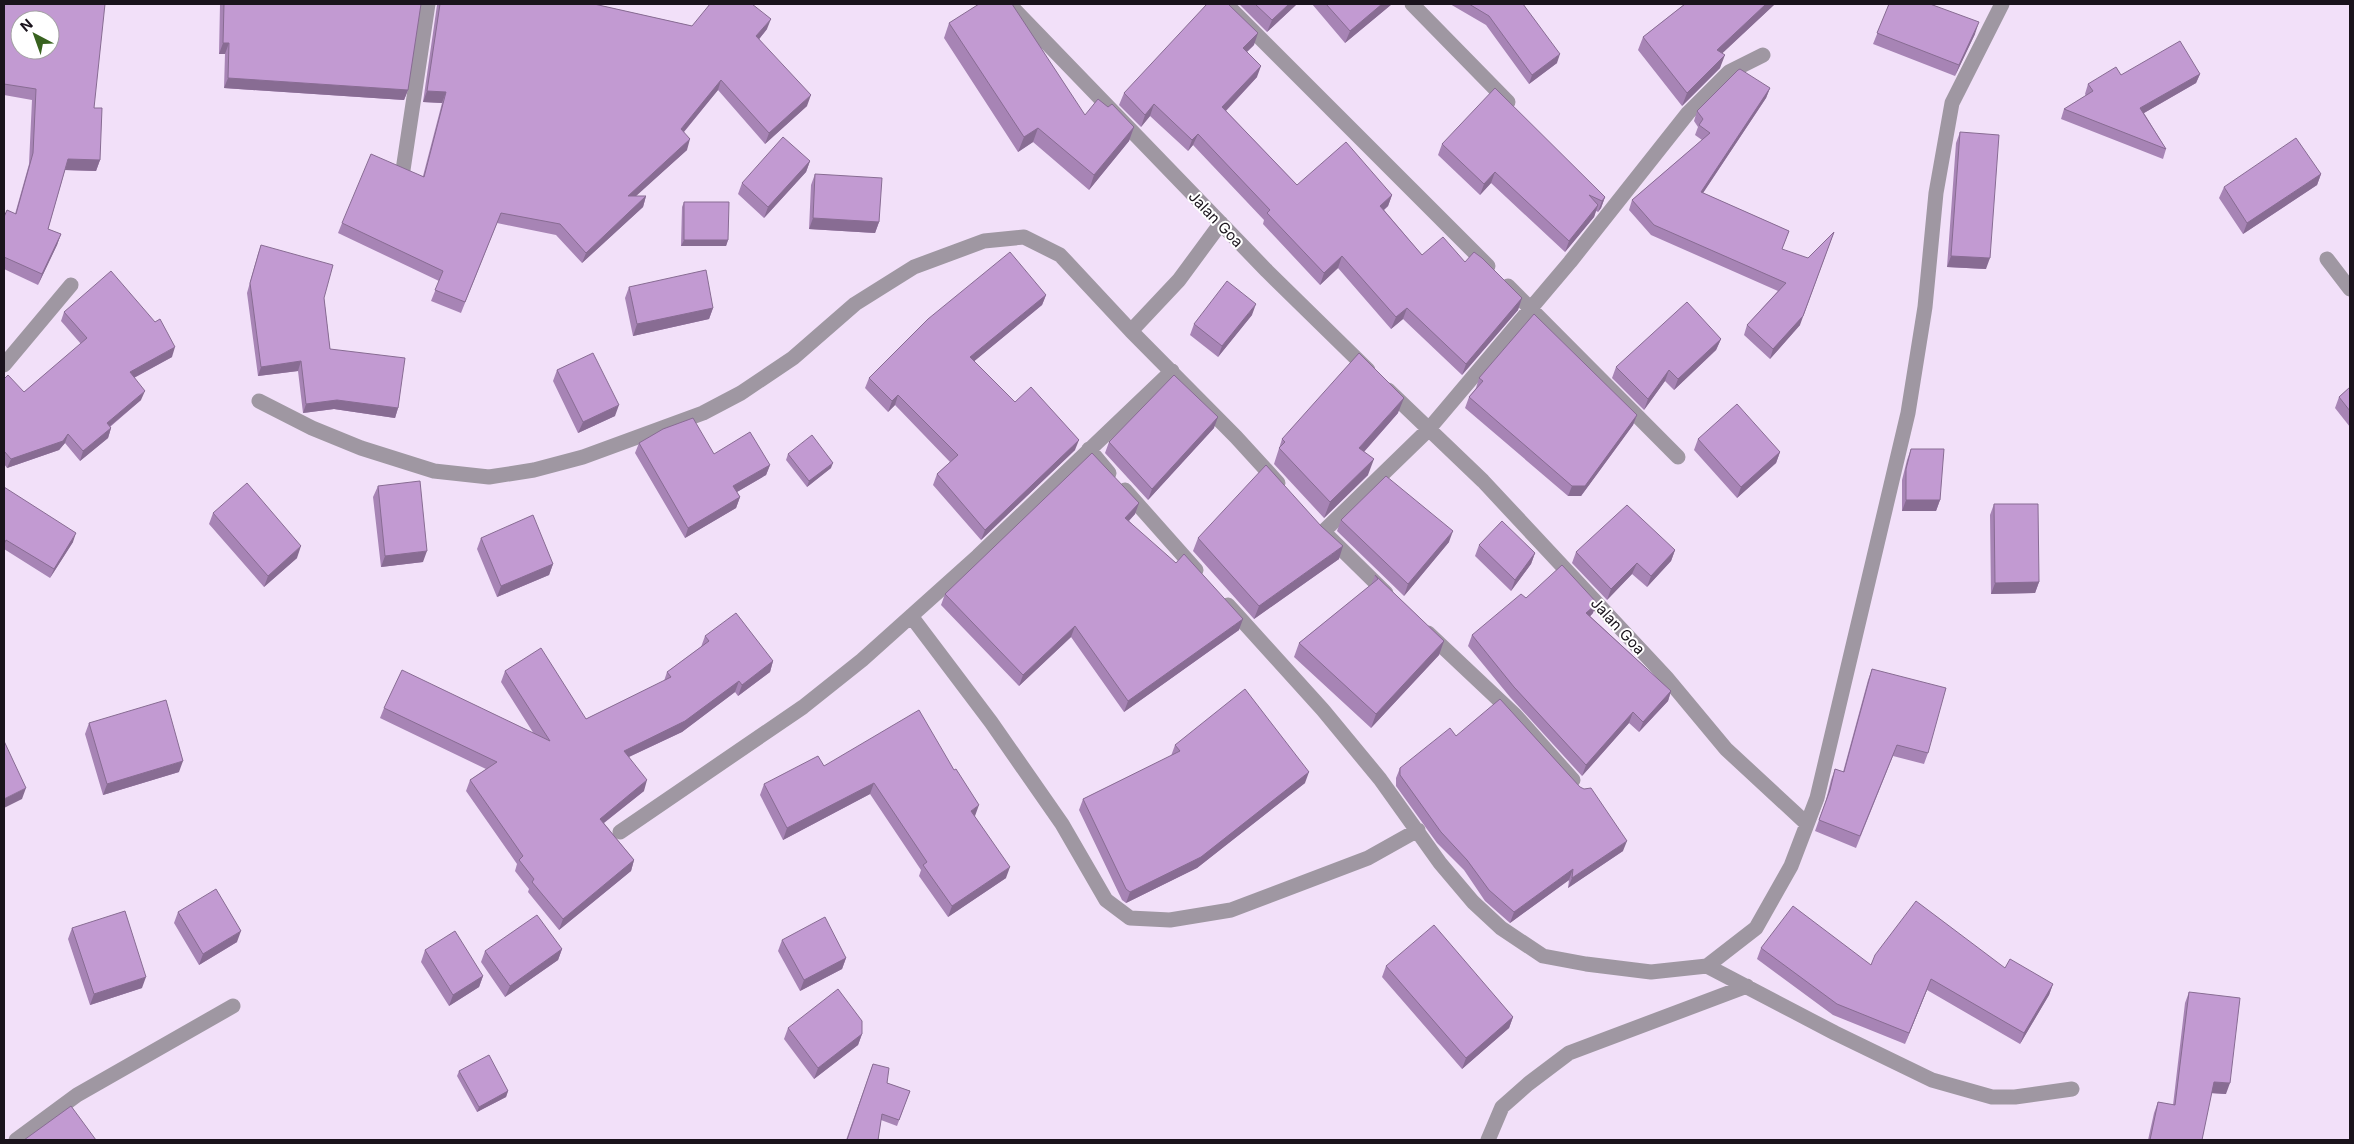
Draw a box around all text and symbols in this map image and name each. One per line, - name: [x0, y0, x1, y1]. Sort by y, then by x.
- north arrow: [10, 10, 60, 60]
- text: N: [17, 15, 36, 35]
- street label: Jalan Goa: [1185, 187, 1247, 251]
- street label: Jalan Goa: [1587, 594, 1649, 658]

